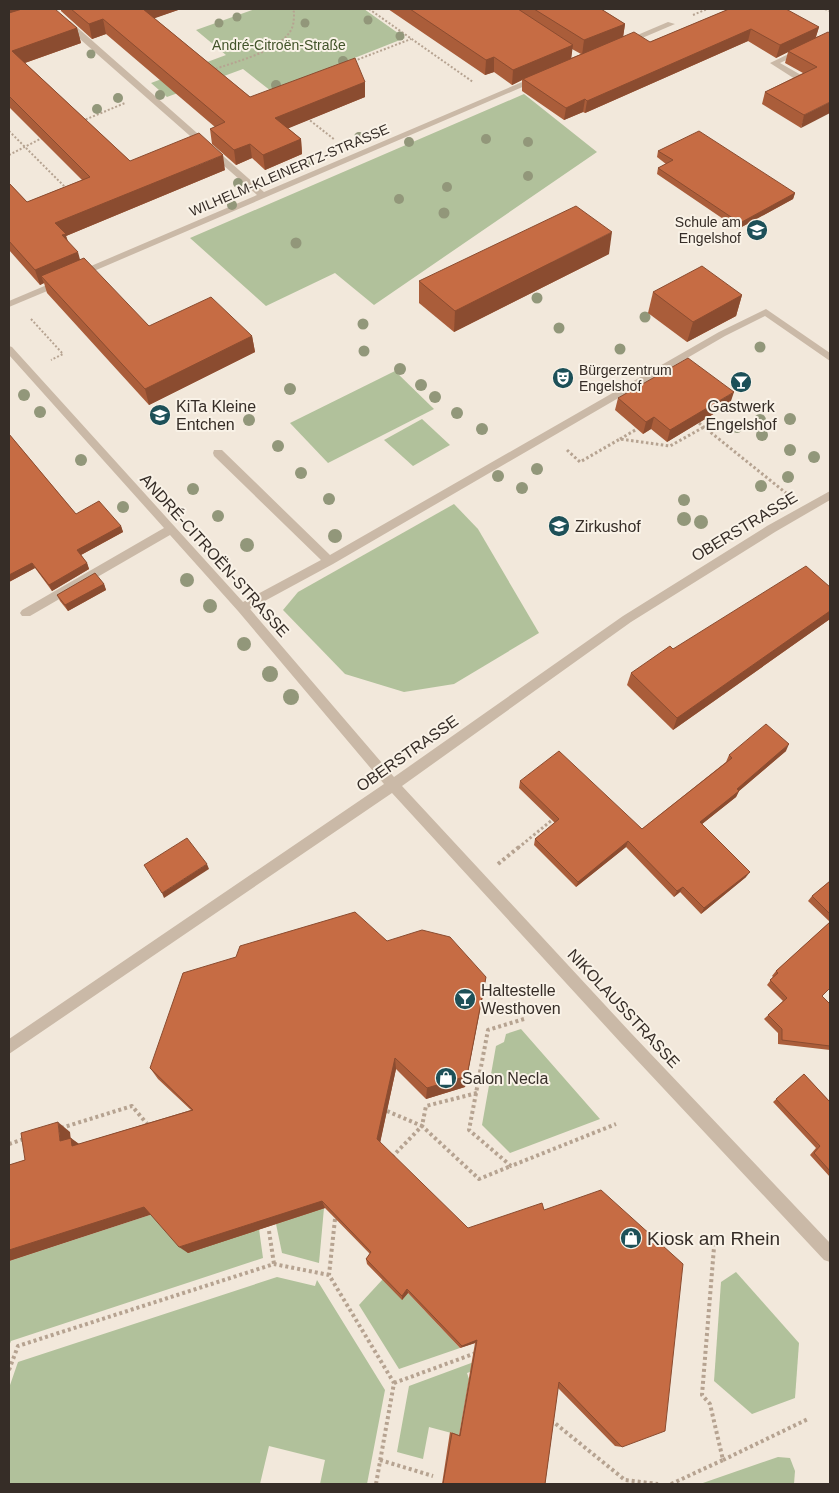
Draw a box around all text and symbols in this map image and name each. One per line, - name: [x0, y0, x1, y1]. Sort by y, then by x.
- park label: André-Citroën-Straße: [212, 37, 346, 53]
- street label: WILHELM-KLEINERTZ-STRASSE: [187, 121, 391, 219]
- place label: Schule am Engelshof: [675, 214, 741, 246]
- school or university icon: Schule am Engelshof: [745, 218, 769, 242]
- place label: Bürgerzentrum Engelshof: [579, 362, 672, 394]
- theatre icon: Bürgerzentrum Engelshof: [551, 366, 575, 390]
- bar icon: Gastwerk Engelshof: [729, 370, 753, 394]
- place label: KiTa Kleine Entchen: [176, 398, 256, 433]
- place label: Gastwerk Engelshof: [705, 398, 777, 433]
- school or university icon: KiTa Kleine Entchen: [148, 403, 172, 427]
- street label: ANDRÉ-CITROËN-STRASSE: [137, 470, 293, 640]
- street label: OBERSTRASSE: [688, 488, 800, 565]
- school or university icon: Zirkushof: [547, 514, 571, 538]
- place label: Zirkushof: [575, 518, 641, 535]
- street label: OBERSTRASSE: [353, 712, 461, 795]
- street label: NIKOLAUSSTRASSE: [564, 946, 683, 1071]
- place label: Haltestelle Westhoven: [481, 982, 561, 1017]
- bar icon: Haltestelle Westhoven: [453, 987, 477, 1011]
- shop icon: Salon Necla: [434, 1066, 458, 1090]
- place label: Salon Necla: [462, 1070, 548, 1087]
- shop icon: Kiosk am Rhein: [619, 1226, 643, 1250]
- place label: Kiosk am Rhein: [647, 1228, 780, 1249]

